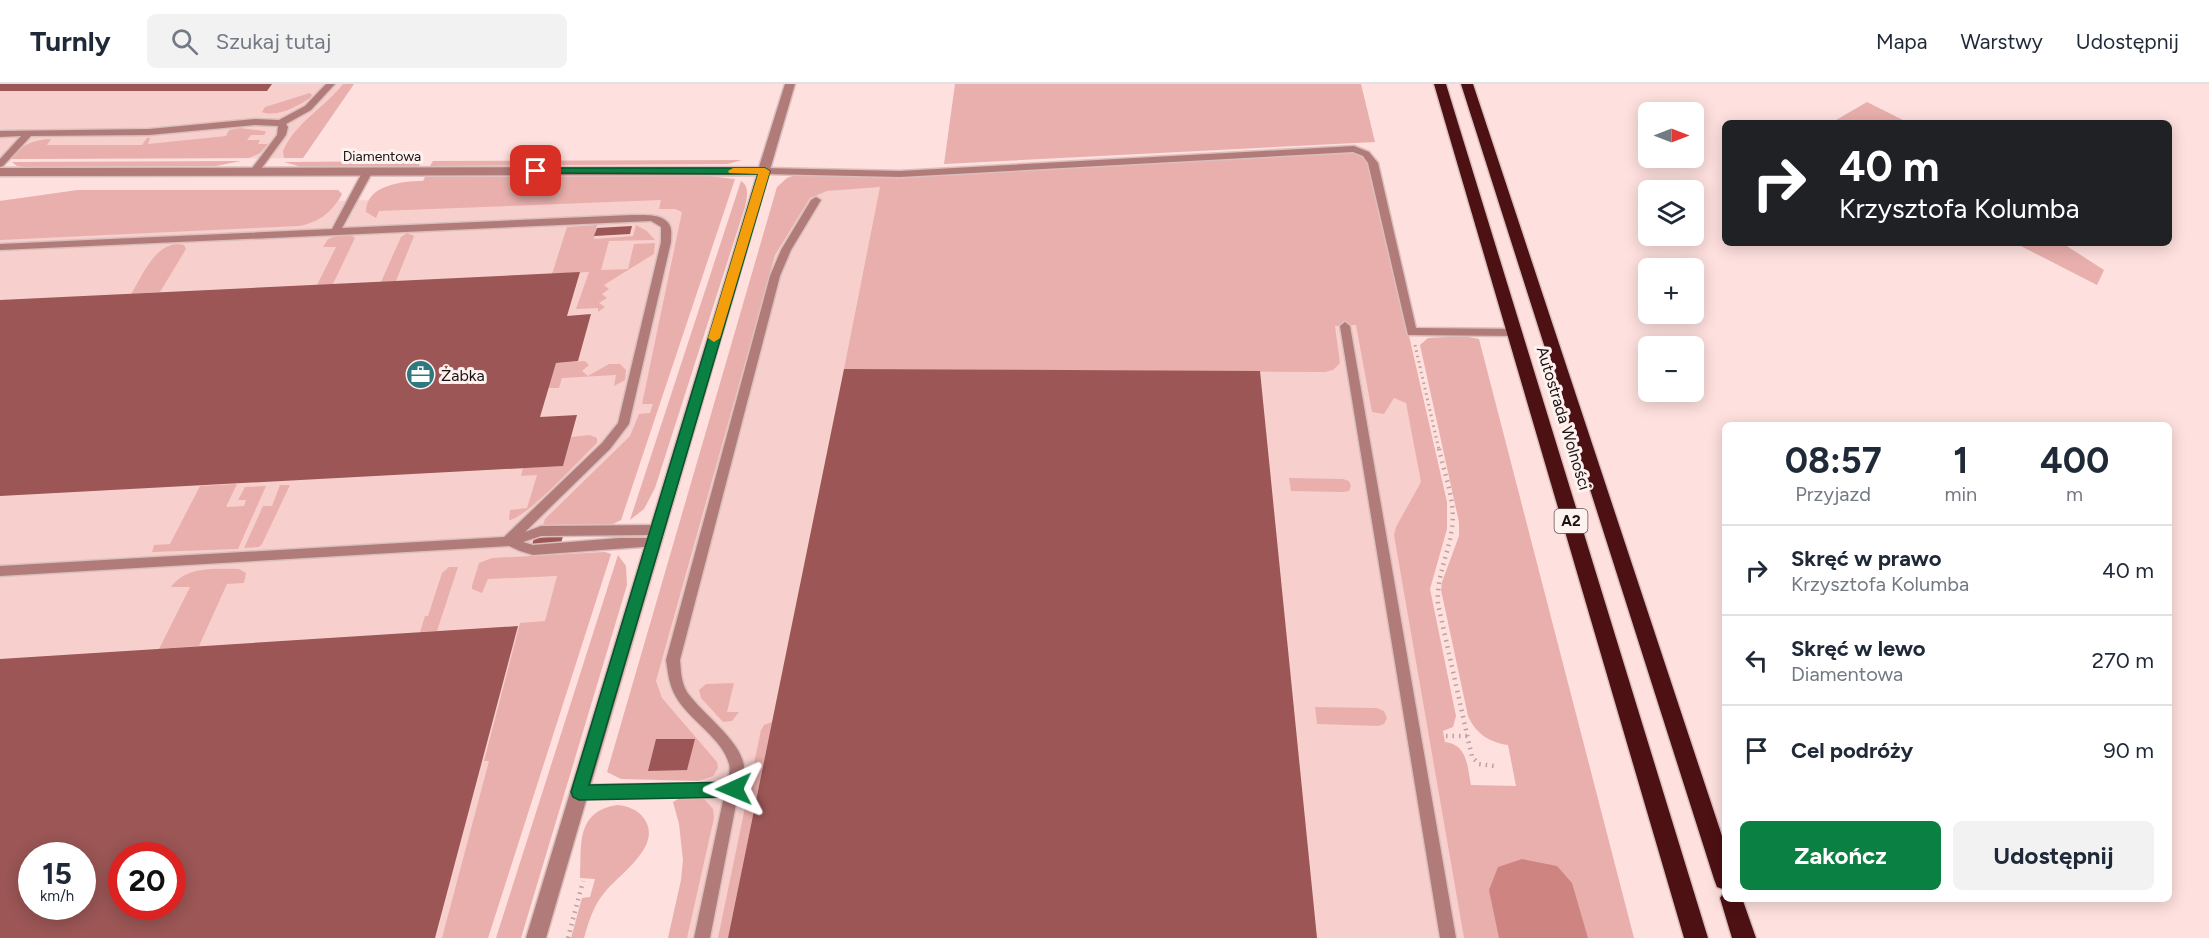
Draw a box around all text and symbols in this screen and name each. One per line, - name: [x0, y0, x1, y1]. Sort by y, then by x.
- search box: [147, 14, 567, 68]
- text: Turnly: [30, 24, 111, 58]
- icon: search: [168, 25, 201, 58]
- text: Szukaj tutaj: [216, 28, 331, 55]
- text: Mapa: [1876, 29, 1927, 54]
- text: Warstwy: [1960, 29, 2043, 54]
- text: Udostępnij: [2076, 29, 2179, 54]
- north arrow: [1638, 102, 1704, 168]
- map controls: [1638, 102, 1704, 402]
- text: 40 m: [1839, 141, 1939, 192]
- icon: right: [1740, 144, 1818, 222]
- pin: [510, 145, 561, 196]
- street label: Diamentowa: [343, 148, 421, 165]
- icon: arrive: [519, 154, 552, 187]
- button: layers: [1638, 180, 1704, 246]
- text: Krzysztofa Kolumba: [1839, 192, 2079, 225]
- button: +: [1638, 258, 1704, 324]
- button: −: [1638, 336, 1704, 402]
- street label: Autostrada Wolności: [1533, 344, 1594, 492]
- office icon: Żabka: [404, 359, 436, 391]
- place label: Żabka: [441, 366, 485, 385]
- text: 08:57: [1785, 439, 1882, 482]
- text: 1: [1953, 439, 1968, 482]
- text: 400: [2040, 439, 2109, 482]
- text: Przyjazd: [1795, 482, 1871, 506]
- text: min: [1944, 482, 1977, 506]
- text: m: [2066, 482, 2083, 506]
- road number: A2: [1554, 509, 1588, 533]
- text: Skręć w prawo: [1791, 545, 1941, 572]
- icon: right: [1740, 554, 1773, 587]
- text: 40 m: [2102, 557, 2154, 584]
- text: Krzysztofa Kolumba: [1791, 572, 1969, 596]
- text: Skręć w lewo: [1791, 635, 1926, 662]
- icon: left: [1740, 644, 1773, 677]
- text: 270 m: [2092, 647, 2154, 674]
- text: Diamentowa: [1791, 662, 1903, 686]
- icon: arrive: [1740, 734, 1773, 767]
- text: Cel podróży: [1791, 737, 1913, 764]
- text: 90 m: [2103, 737, 2154, 764]
- position arrow: [702, 757, 766, 821]
- button: Zakończ: [1740, 821, 1941, 890]
- button: Udostępnij: [1953, 821, 2154, 890]
- speed limit sign: 20: [108, 842, 186, 920]
- text: 15: [42, 855, 72, 892]
- text: km/h: [40, 887, 74, 905]

